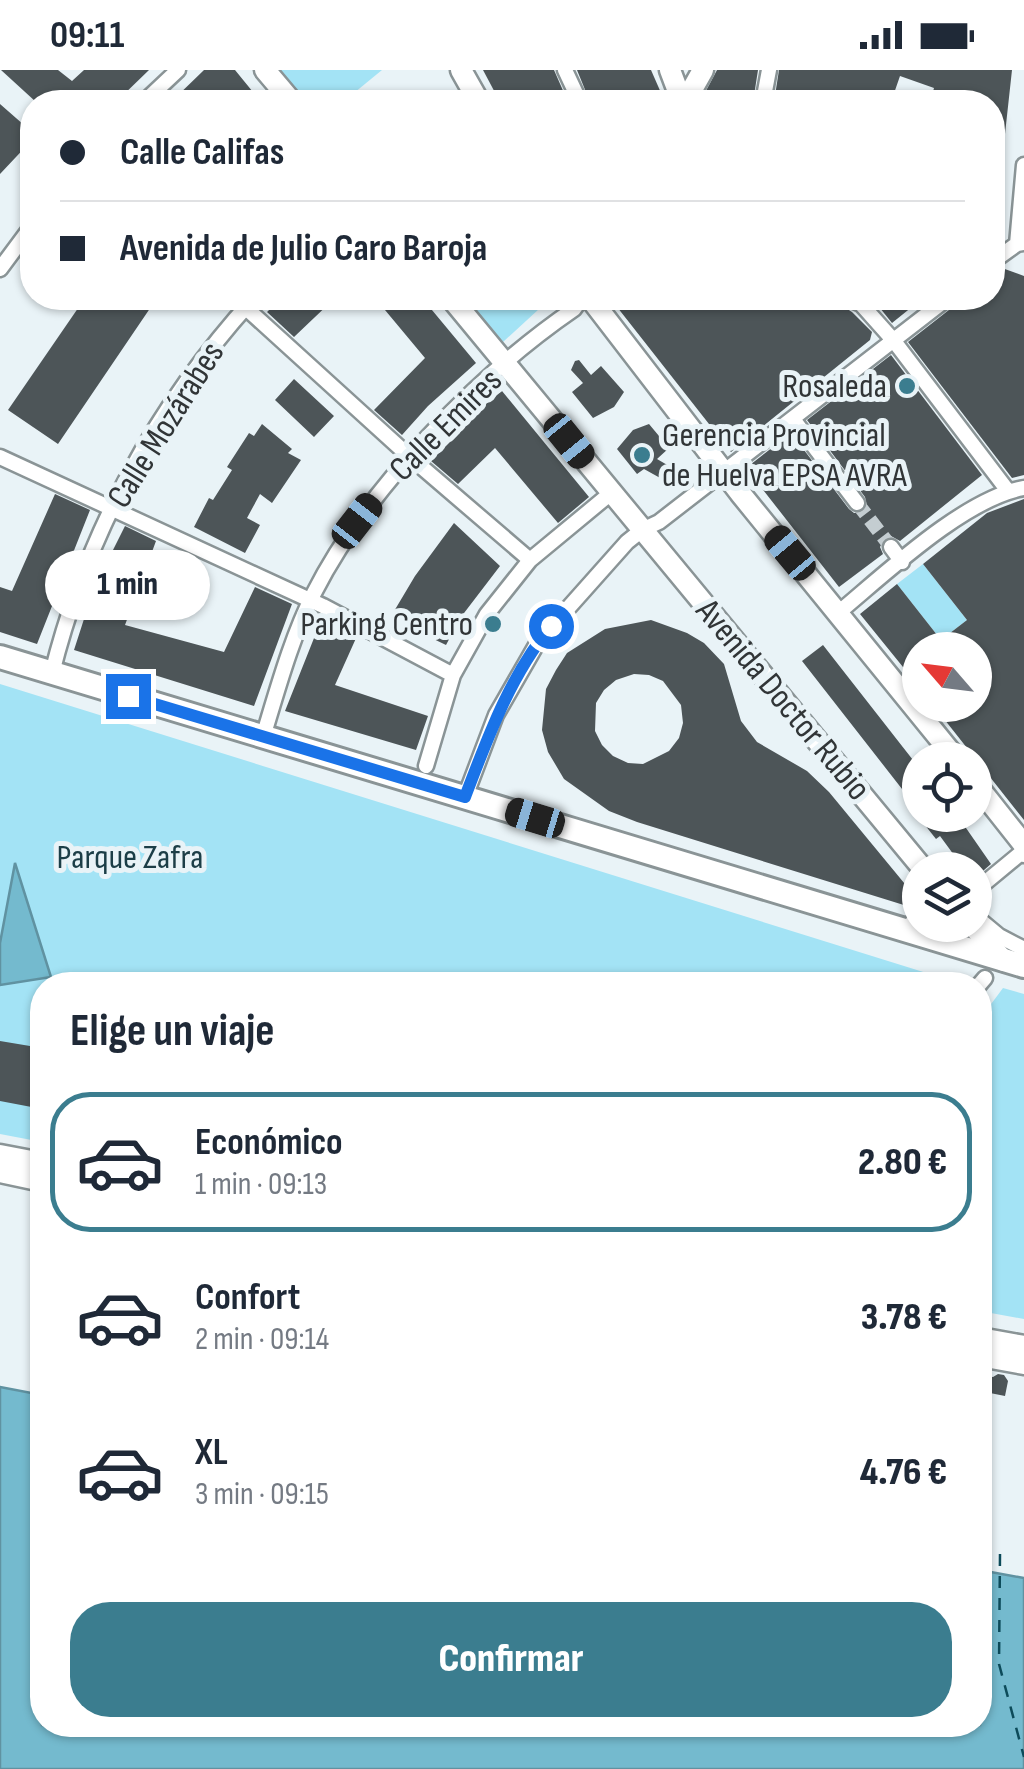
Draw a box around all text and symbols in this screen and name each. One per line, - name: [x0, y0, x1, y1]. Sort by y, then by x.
- text: 09:11: [50, 13, 124, 58]
- text: Calle Califas: [120, 130, 284, 175]
- text: Avenida de Julio Caro Baroja: [120, 226, 487, 271]
- street label: Calle Mozárabes: [98, 334, 234, 516]
- street label: Calle Emires: [381, 360, 511, 490]
- place label: Rosaleda: [782, 365, 887, 408]
- marker: Rosaleda: [896, 375, 918, 397]
- car: [538, 408, 600, 474]
- place label: Gerencia Provincial de Huelva EPSA AVRA: [662, 414, 908, 497]
- marker: Gerencia Provincial de Huelva EPSA AVRA: [631, 444, 653, 466]
- car: [327, 488, 387, 554]
- car: [759, 520, 821, 586]
- callout: 1 min: [46, 551, 210, 621]
- text: 1 min: [97, 565, 158, 604]
- street label: Avenida Doctor Rubio: [686, 590, 880, 809]
- place label: Parking Centro: [300, 603, 473, 646]
- route start: [529, 604, 574, 649]
- marker: Parking Centro: [482, 613, 504, 635]
- north arrow: [902, 632, 992, 722]
- map controls: [902, 632, 992, 942]
- route end: [106, 674, 151, 719]
- button: locate: [902, 742, 992, 832]
- car: [502, 795, 568, 841]
- park label: Parque Zafra: [57, 836, 203, 879]
- button: layers: [902, 852, 992, 942]
- text: Elige un viaje: [70, 1004, 275, 1059]
- icon: car: [75, 1117, 165, 1207]
- text: Económico: [195, 1120, 343, 1165]
- text: 2.80 €: [858, 1140, 947, 1185]
- text: 1 min · 09:13: [195, 1165, 327, 1204]
- icon: car: [75, 1272, 165, 1362]
- text: Confort: [195, 1275, 300, 1320]
- text: 3.78 €: [861, 1295, 947, 1340]
- text: 2 min · 09:14: [195, 1320, 329, 1359]
- icon: car: [75, 1427, 165, 1517]
- text: XL: [195, 1430, 228, 1475]
- text: 4.76 €: [860, 1450, 947, 1495]
- text: 3 min · 09:15: [195, 1475, 329, 1514]
- button: Confirmar: [70, 1602, 952, 1717]

